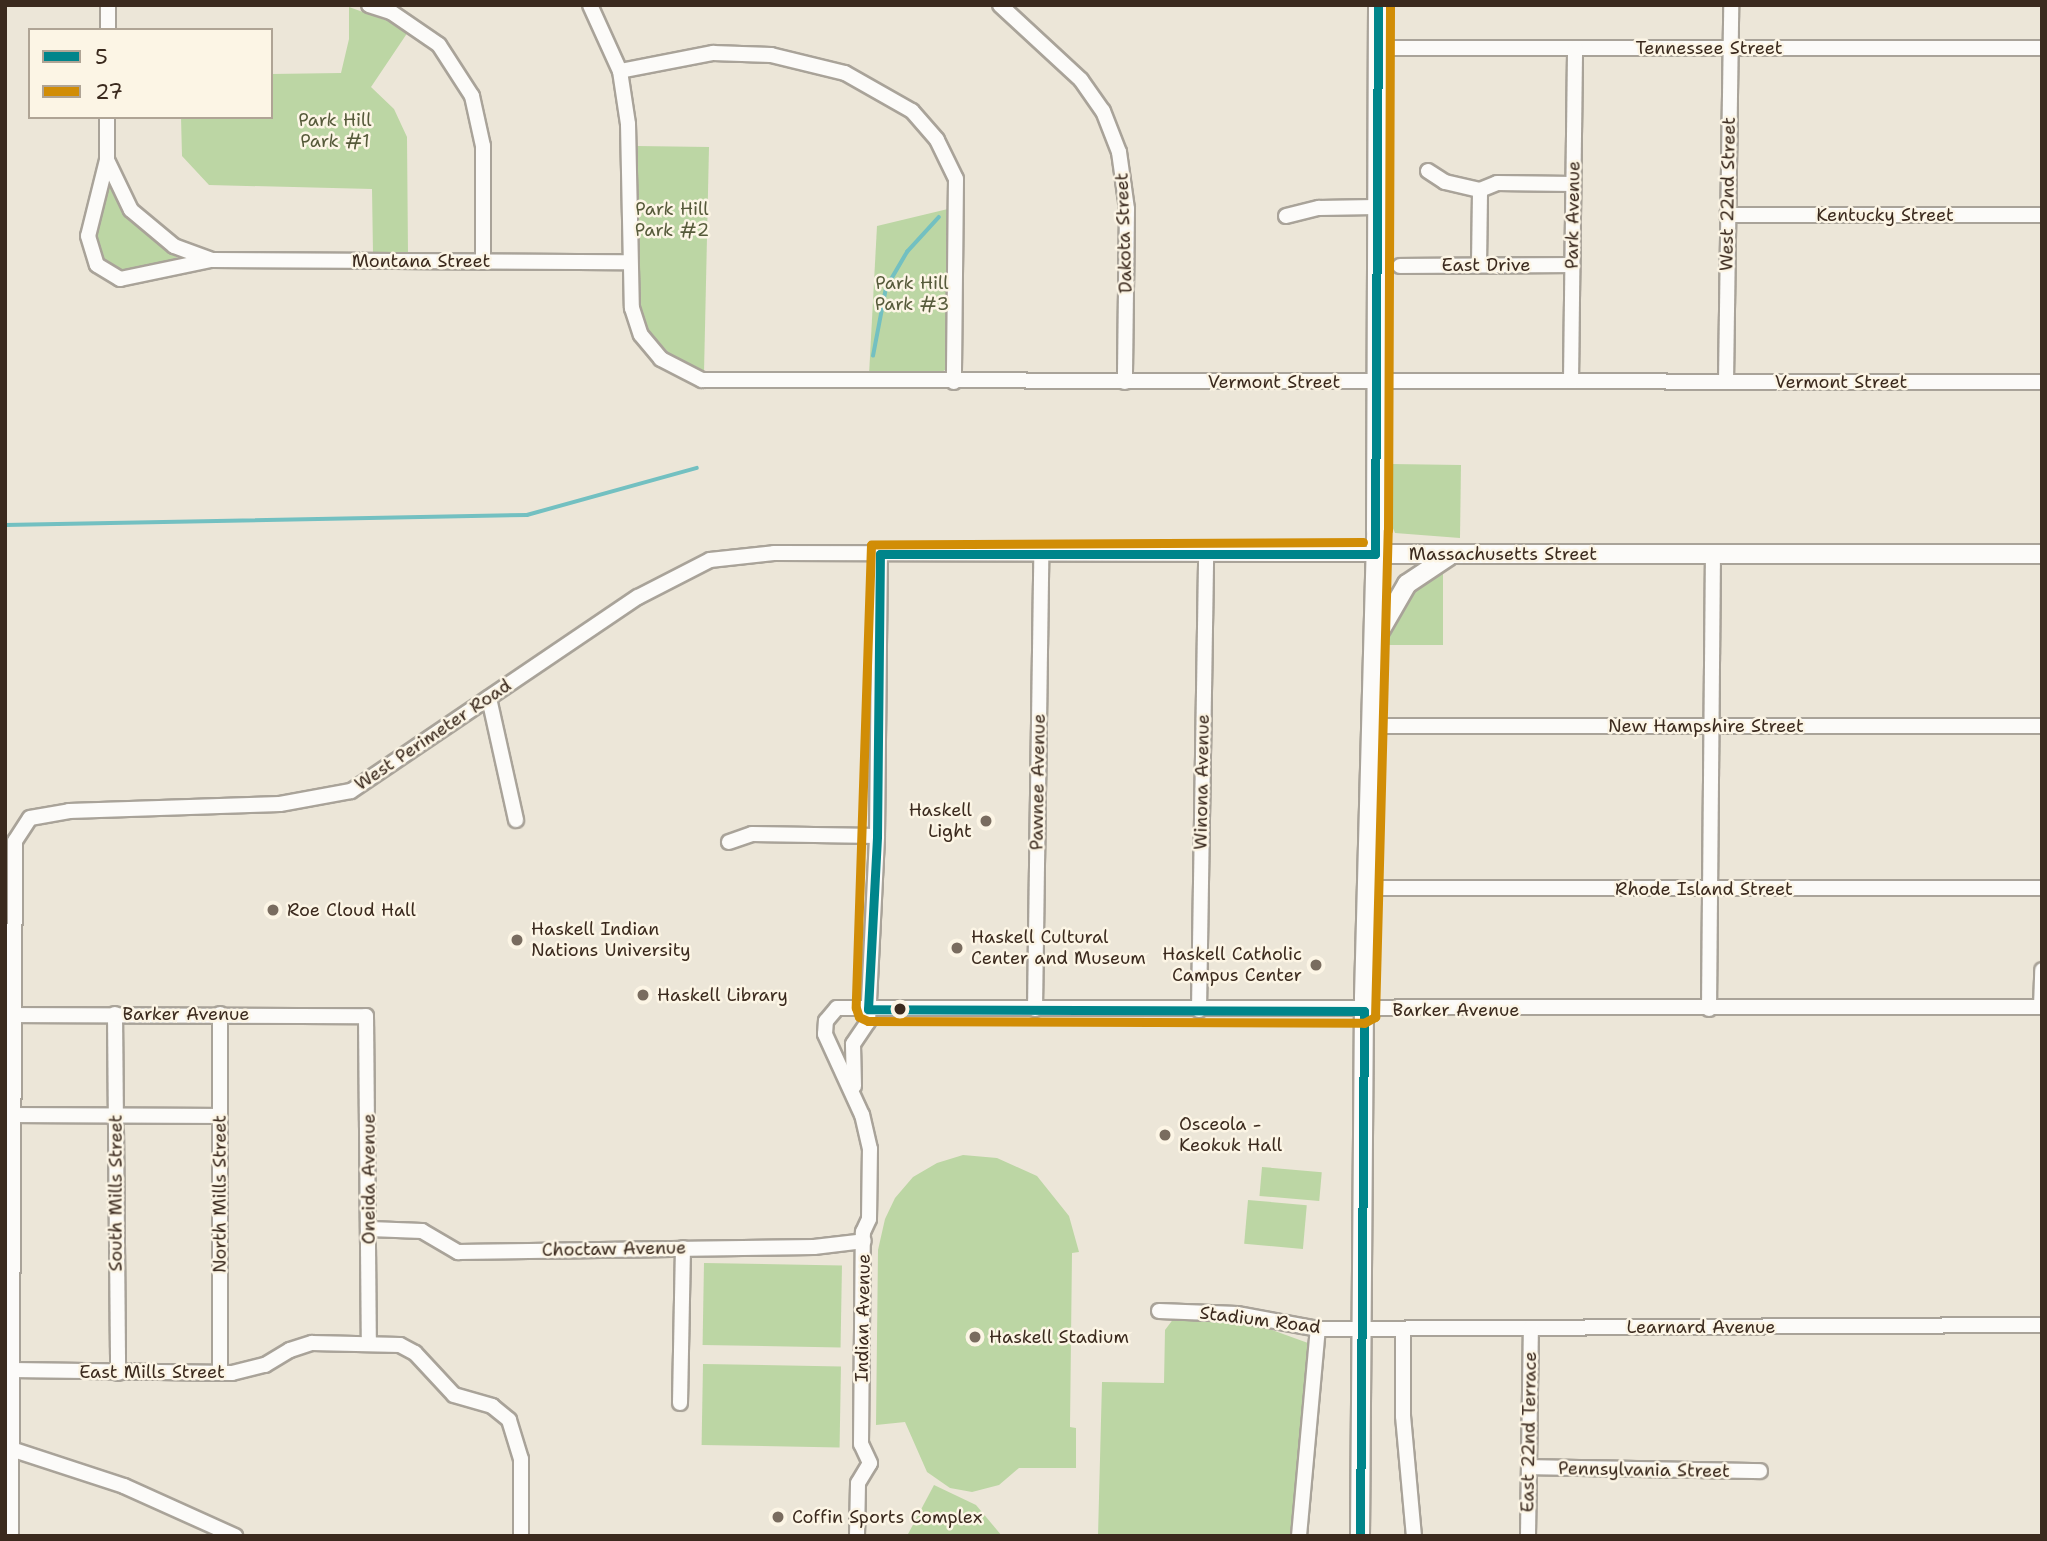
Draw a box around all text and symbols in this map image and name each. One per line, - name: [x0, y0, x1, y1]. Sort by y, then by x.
- legend: [28, 28, 273, 119]
- street label: Tennessee Street: [1635, 37, 1783, 59]
- text: 5: [95, 43, 108, 71]
- text: 27: [95, 78, 123, 106]
- park label: Park Hill Park #1: [298, 110, 372, 152]
- street label: West 22nd Street: [1716, 117, 1740, 271]
- street label: Park Avenue: [1561, 161, 1585, 269]
- street label: Dakota Street: [1111, 172, 1137, 294]
- park label: Park Hill Park #2: [635, 199, 709, 242]
- street label: Kentucky Street: [1816, 204, 1954, 226]
- street label: Montana Street: [352, 250, 490, 272]
- street label: East Drive: [1442, 254, 1530, 276]
- park label: Park Hill Park #3: [875, 273, 949, 316]
- street label: Vermont Street: [1208, 371, 1340, 393]
- street label: Vermont Street: [1775, 371, 1907, 393]
- street label: Massachusetts Street: [1409, 543, 1597, 565]
- street label: West Perimeter Road: [351, 675, 515, 795]
- street label: Pawnee Avenue: [1026, 714, 1050, 850]
- street label: Winona Avenue: [1190, 714, 1214, 850]
- street label: New Hampshire Street: [1608, 715, 1804, 737]
- place label: Haskell Light: [909, 800, 972, 842]
- marker: Haskell Light: [978, 813, 994, 829]
- street label: Rhode Island Street: [1615, 878, 1793, 900]
- place label: Roe Cloud Hall: [287, 899, 416, 921]
- marker: Roe Cloud Hall: [265, 902, 281, 918]
- place label: Haskell Indian Nations University: [531, 919, 691, 962]
- place label: Haskell Cultural Center and Museum: [971, 927, 1146, 970]
- marker: Haskell Indian Nations University: [509, 932, 525, 948]
- marker: Haskell Cultural Center and Museum: [949, 940, 965, 956]
- place label: Haskell Catholic Campus Center: [1162, 944, 1302, 986]
- marker: Haskell Catholic Campus Center: [1308, 957, 1324, 973]
- place label: Haskell Library: [657, 984, 788, 1006]
- marker: Haskell Library: [635, 987, 651, 1003]
- street label: Barker Avenue: [1393, 999, 1519, 1021]
- unlabelled marker: [893, 1002, 907, 1016]
- street label: Barker Avenue: [123, 1003, 249, 1025]
- street label: Oneida Avenue: [358, 1114, 380, 1244]
- place label: Osceola - Keokuk Hall: [1179, 1114, 1282, 1156]
- street label: South Mills Street: [105, 1115, 127, 1271]
- street label: North Mills Street: [209, 1115, 231, 1273]
- marker: Osceola - Keokuk Hall: [1157, 1127, 1173, 1143]
- street label: Choctaw Avenue: [542, 1237, 686, 1261]
- street label: Indian Avenue: [851, 1254, 875, 1382]
- street label: Stadium Road: [1198, 1302, 1322, 1338]
- street label: Learnard Avenue: [1627, 1316, 1775, 1338]
- place label: Haskell Stadium: [989, 1326, 1129, 1348]
- marker: Haskell Stadium: [967, 1329, 983, 1345]
- street label: East 22nd Terrace: [1517, 1351, 1541, 1513]
- street label: East Mills Street: [79, 1361, 225, 1383]
- street label: Pennsylvania Street: [1558, 1458, 1730, 1482]
- place label: Coffin Sports Complex: [792, 1506, 982, 1528]
- marker: Coffin Sports Complex: [770, 1509, 786, 1525]

